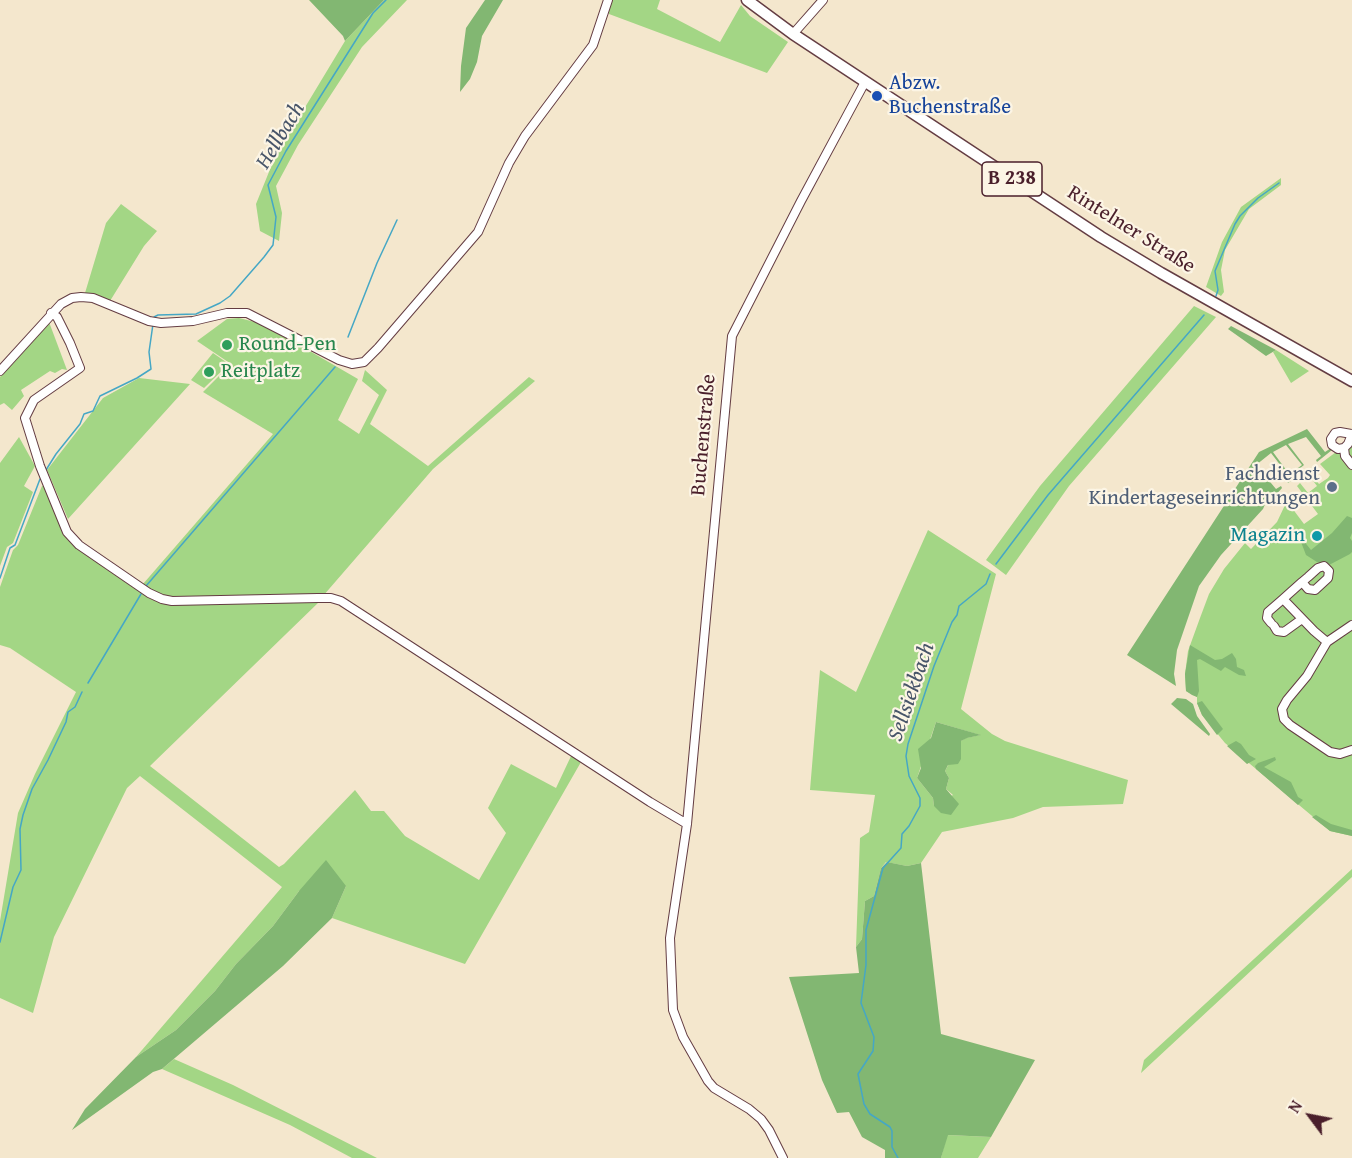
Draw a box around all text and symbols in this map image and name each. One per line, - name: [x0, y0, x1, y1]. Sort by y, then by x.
- place label: Abzw. Buchenstraße: [889, 71, 1011, 121]
- marker: Abzw. Buchenstraße: [870, 89, 884, 103]
- water label: Hellbach: [251, 98, 311, 174]
- road number: B 238: [982, 162, 1042, 196]
- street label: Rintelner Straße: [1062, 181, 1200, 279]
- place label: Round-Pen: [239, 332, 336, 358]
- marker: Round-Pen: [220, 338, 234, 352]
- place label: Reitplatz: [221, 359, 300, 385]
- marker: Reitplatz: [202, 365, 216, 379]
- street label: Buchenstraße: [686, 373, 722, 497]
- place label: Fachdienst Kindertageseinrichtungen: [1089, 462, 1320, 512]
- marker: Fachdienst Kindertageseinrichtungen: [1325, 480, 1339, 494]
- place label: Magazin: [1231, 523, 1305, 549]
- marker: Magazin: [1310, 529, 1324, 543]
- water label: Sellsiekbach: [883, 639, 941, 745]
- north arrow: [1280, 1086, 1340, 1146]
- text: N: [1282, 1096, 1308, 1117]

